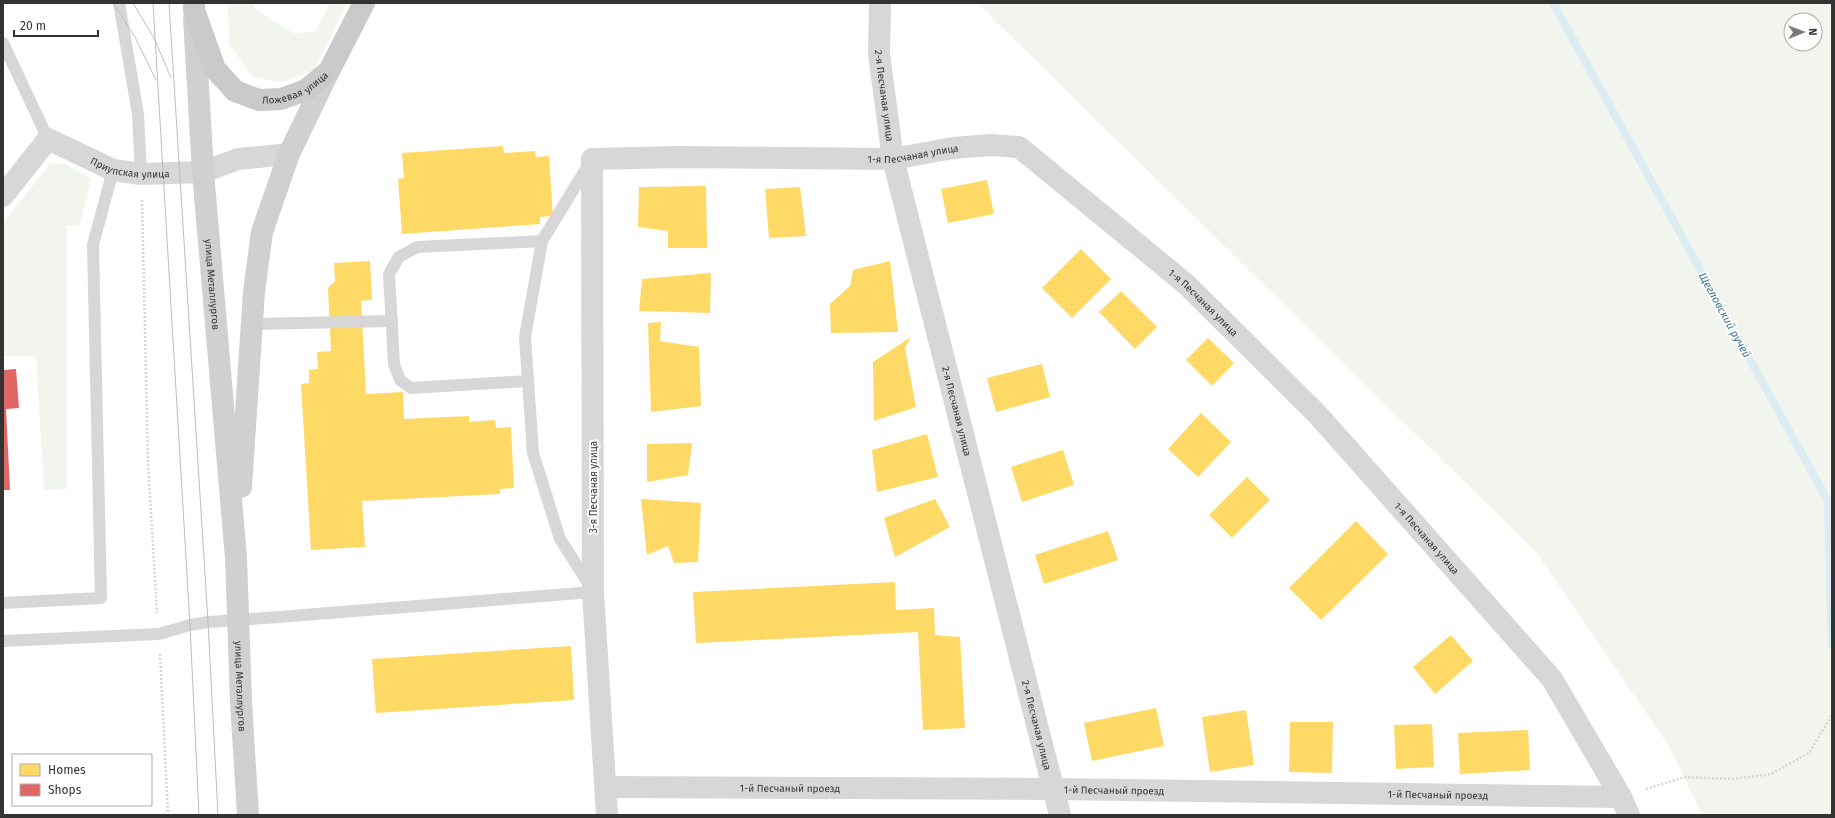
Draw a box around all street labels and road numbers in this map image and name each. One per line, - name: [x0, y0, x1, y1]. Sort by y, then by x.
- street label: 2-я Песчаная улица: [872, 50, 896, 142]
- street label: Ложевая улица: [262, 69, 331, 107]
- street label: 1-я Песчаная улица: [868, 143, 959, 166]
- street label: Приупская улица: [88, 155, 170, 181]
- street label: улица Металлургов: [202, 239, 221, 331]
- street label: 1-я Песчаная улица: [1166, 267, 1240, 339]
- street label: 2-я Песчаная улица: [939, 365, 973, 458]
- street label: 3-я Песчаная улица: [588, 441, 600, 533]
- street label: 1-я Песчаная улица: [1391, 500, 1461, 577]
- street label: улица Металлургов: [232, 641, 248, 733]
- street label: 2-я Песчаная улица: [1019, 679, 1053, 772]
- street label: 1-й Песчаный проезд: [740, 783, 841, 795]
- street label: 1-й Песчаный проезд: [1064, 784, 1165, 798]
- street label: 1-й Песчаный проезд: [1388, 789, 1489, 802]

